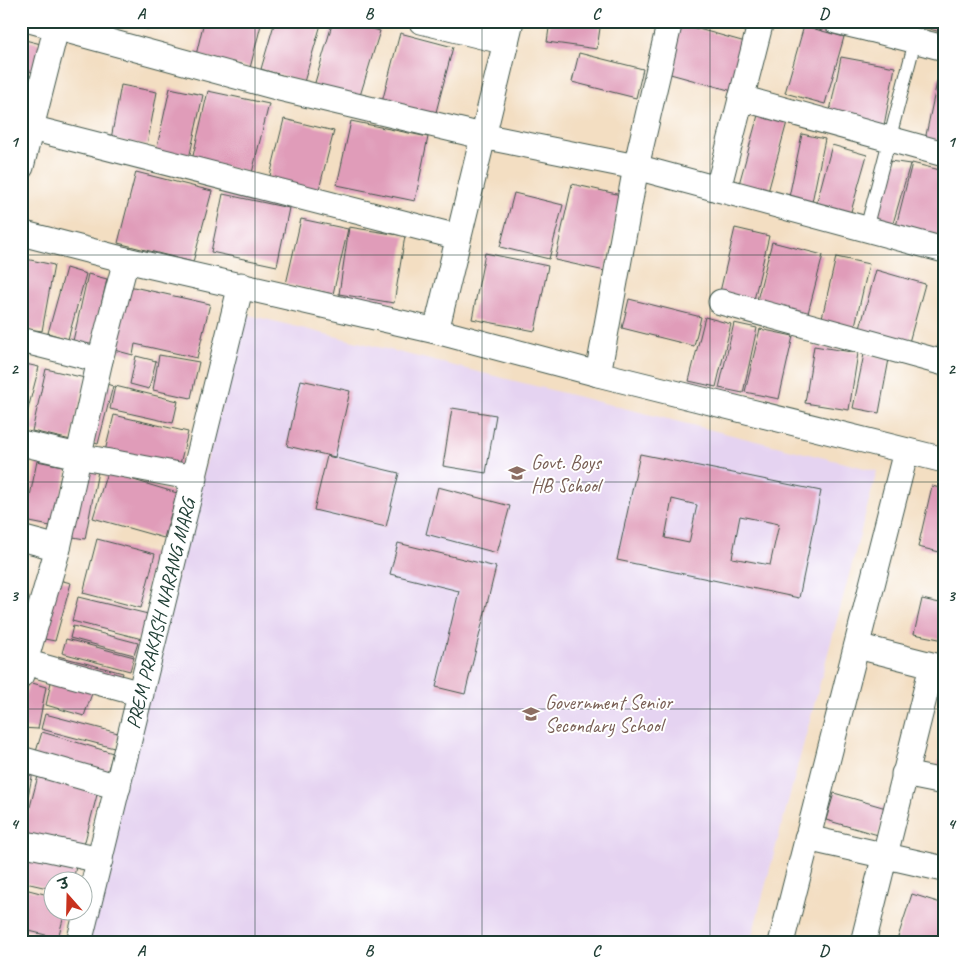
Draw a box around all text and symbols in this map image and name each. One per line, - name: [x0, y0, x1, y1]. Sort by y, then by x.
- text: A: [137, 4, 147, 24]
- text: B: [365, 4, 375, 24]
- text: C: [592, 4, 602, 24]
- text: D: [819, 4, 830, 24]
- text: 1: [10, 132, 19, 152]
- text: 1: [947, 132, 956, 152]
- text: 2: [10, 359, 19, 379]
- text: 2: [947, 359, 956, 379]
- place label: Govt. Boys HB School: [531, 450, 604, 498]
- school or university icon: Govt. Boys HB School: [507, 463, 527, 483]
- street label: PREM PRAKASH NARANG MARG: [120, 494, 201, 731]
- text: 3: [10, 586, 19, 606]
- text: 3: [947, 586, 956, 606]
- place label: Government Senior Secondary School: [545, 690, 674, 738]
- school or university icon: Government Senior Secondary School: [521, 704, 541, 724]
- text: 4: [10, 814, 19, 834]
- text: 4: [947, 814, 956, 834]
- north arrow: [42, 872, 92, 922]
- text: उ: [55, 874, 73, 895]
- text: A: [137, 941, 147, 961]
- text: B: [365, 941, 375, 961]
- text: C: [592, 941, 602, 961]
- text: D: [819, 941, 830, 961]

